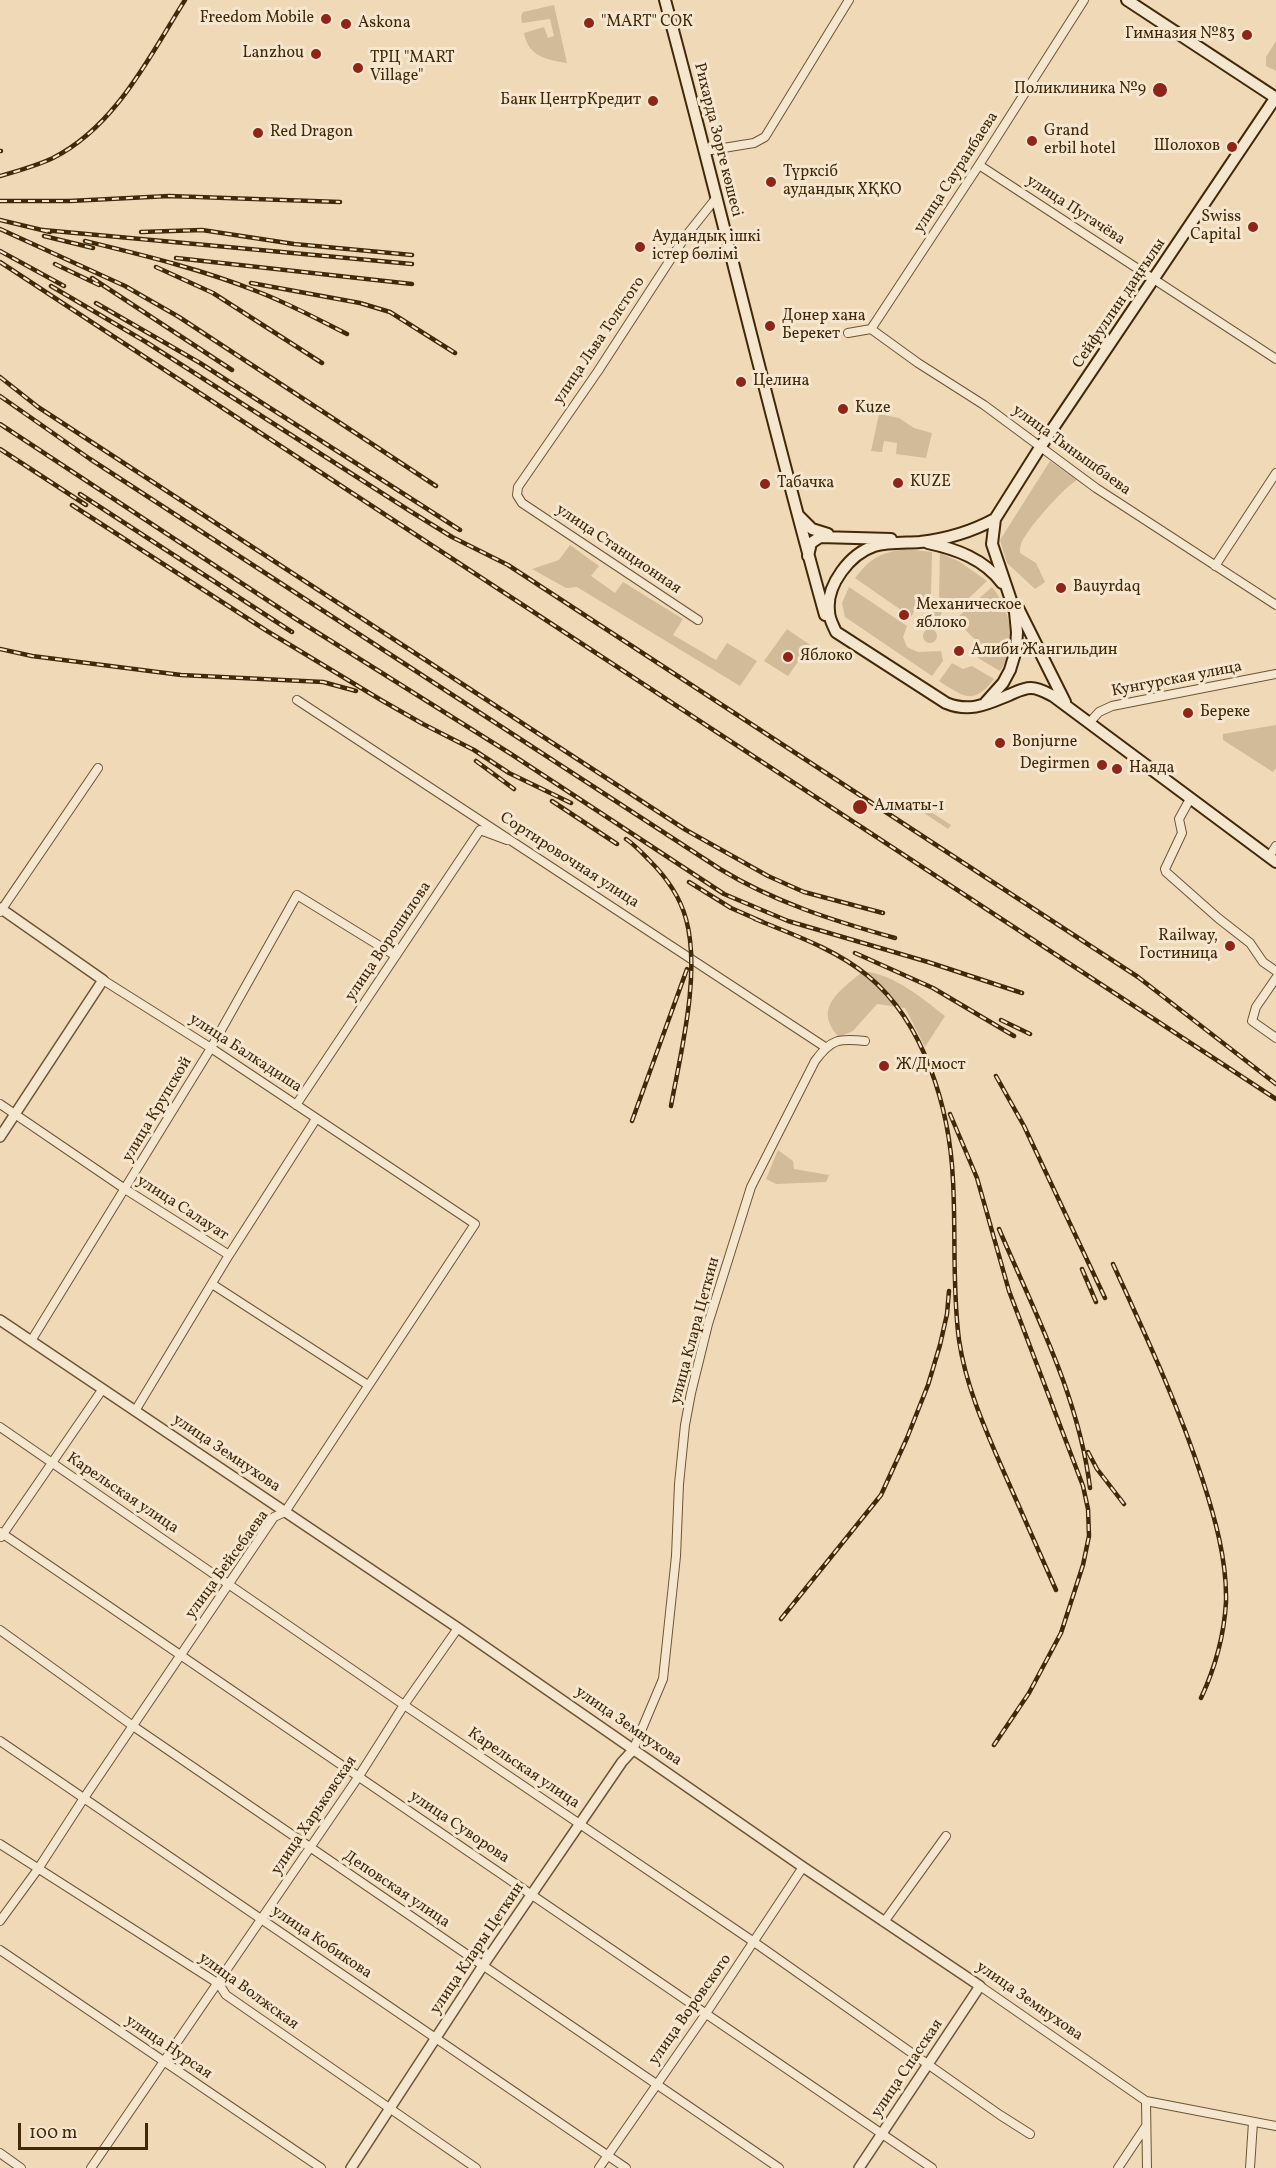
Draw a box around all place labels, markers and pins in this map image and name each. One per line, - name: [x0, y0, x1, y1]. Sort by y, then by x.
- place label: Freedom Mobile: [200, 9, 314, 29]
- marker: Freedom Mobile: [319, 12, 333, 26]
- place label: "MART" СОК: [601, 13, 693, 33]
- place label: Askona: [358, 14, 411, 34]
- marker: "MART" СОК: [582, 16, 596, 30]
- marker: Askona: [339, 17, 353, 31]
- place label: Гимназия №83: [1125, 25, 1235, 45]
- marker: Гимназия №83: [1240, 28, 1254, 42]
- place label: Lanzhou: [242, 44, 304, 64]
- marker: Lanzhou: [309, 47, 323, 61]
- place label: ТРЦ "MART Village": [370, 49, 455, 87]
- marker: ТРЦ "MART Village": [351, 61, 365, 75]
- place label: Поликлиника №9: [1014, 80, 1146, 100]
- marker: Поликлиника №9: [1151, 81, 1169, 99]
- place label: Банк ЦентрКредит: [500, 91, 641, 111]
- marker: Банк ЦентрКредит: [646, 94, 660, 108]
- place label: Grand erbil hotel: [1044, 122, 1116, 160]
- place label: Red Dragon: [270, 123, 353, 143]
- marker: Red Dragon: [251, 126, 265, 140]
- marker: Grand erbil hotel: [1025, 134, 1039, 148]
- place label: Шолохов: [1154, 137, 1220, 157]
- marker: Шолохов: [1225, 140, 1239, 154]
- place label: Түрксіб аудандық ХҚКО: [783, 163, 901, 201]
- marker: Түрксіб аудандық ХҚКО: [764, 175, 778, 189]
- place label: Swiss Capital: [1190, 208, 1241, 246]
- marker: Swiss Capital: [1246, 220, 1260, 234]
- place label: Аудандық ішкі істер бөлімі: [652, 228, 761, 266]
- marker: Аудандық ішкі істер бөлімі: [633, 240, 647, 254]
- place label: Донер хана Берекет: [782, 307, 866, 345]
- marker: Донер хана Берекет: [763, 319, 777, 333]
- place label: Целина: [753, 372, 809, 392]
- marker: Целина: [734, 375, 748, 389]
- place label: Kuze: [855, 399, 890, 419]
- marker: Kuze: [836, 402, 850, 416]
- place label: KUZE: [910, 473, 951, 493]
- place label: Табачка: [777, 474, 834, 494]
- marker: KUZE: [891, 476, 905, 490]
- marker: Табачка: [758, 477, 772, 491]
- place label: Bauyrdaq: [1073, 578, 1141, 598]
- marker: Bauyrdaq: [1054, 581, 1068, 595]
- place label: Механическое яблоко: [916, 596, 1022, 634]
- marker: Механическое яблоко: [897, 608, 911, 622]
- place label: Алиби Жангильдин: [971, 641, 1118, 661]
- marker: Алиби Жангильдин: [952, 644, 966, 658]
- place label: Яблоко: [800, 647, 853, 667]
- marker: Яблоко: [781, 650, 795, 664]
- place label: Береке: [1200, 703, 1250, 723]
- marker: Береке: [1181, 706, 1195, 720]
- place label: Bonjurne: [1012, 733, 1077, 753]
- marker: Bonjurne: [993, 736, 1007, 750]
- place label: Degirmen: [1020, 755, 1090, 775]
- marker: Degirmen: [1095, 758, 1109, 772]
- place label: Наяда: [1129, 759, 1174, 779]
- marker: Наяда: [1110, 762, 1124, 776]
- place label: Алматы-1: [874, 797, 944, 817]
- marker: Алматы-1: [851, 798, 869, 816]
- place label: Railway, Гостиница: [1139, 927, 1218, 965]
- marker: Railway, Гостиница: [1223, 939, 1237, 953]
- place label: Ж/Д мост: [896, 1056, 966, 1076]
- marker: Ж/Д мост: [877, 1059, 891, 1073]

